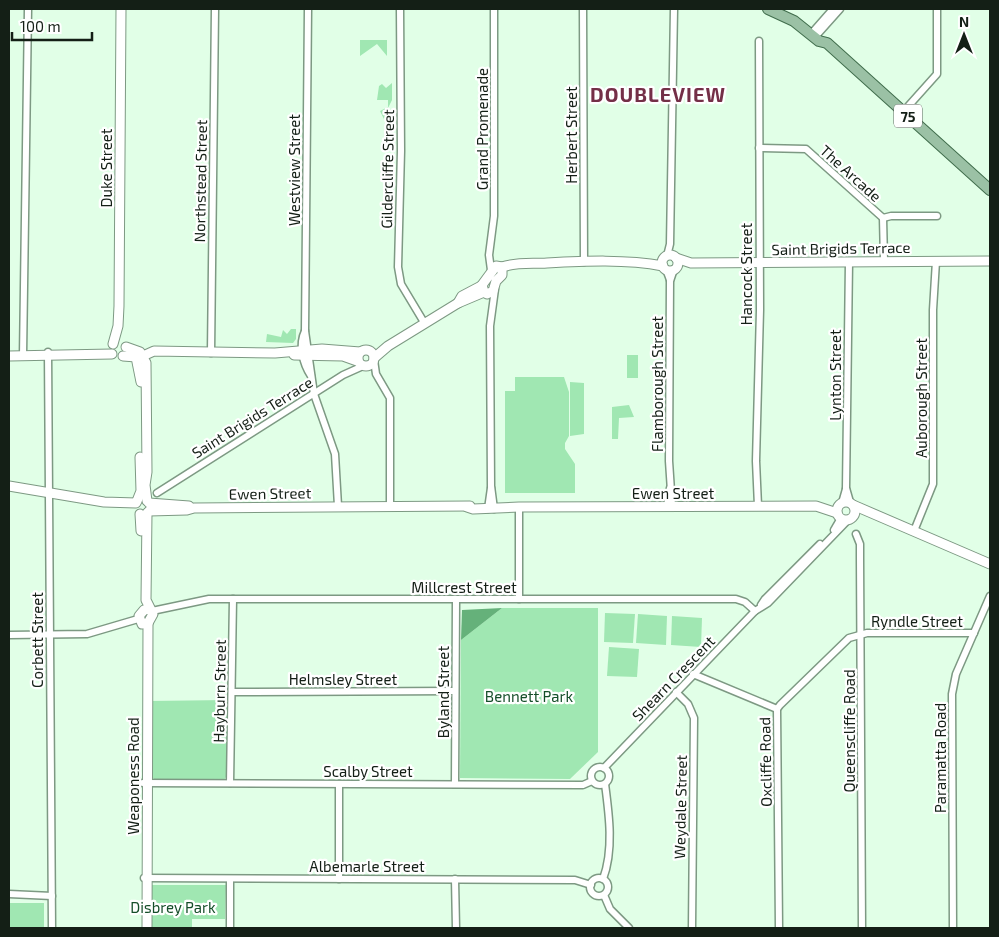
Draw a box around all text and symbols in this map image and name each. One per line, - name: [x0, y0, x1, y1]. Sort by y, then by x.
- scale bar: [12, 10, 92, 42]
- north arrow: [939, 10, 989, 60]
- text: N: [959, 13, 969, 30]
- text: 100 m: [20, 17, 61, 35]
- street label: Grand Promenade: [473, 68, 491, 190]
- district label: DOUBLEVIEW: [590, 82, 726, 106]
- street label: Herbert Street: [562, 86, 580, 184]
- road number: 75: [894, 104, 922, 128]
- street label: Gildercliffe Street: [377, 109, 397, 229]
- street label: Westview Street: [285, 114, 303, 226]
- street label: Northstead Street: [190, 119, 210, 243]
- street label: Duke Street: [97, 128, 115, 208]
- street label: The Arcade: [817, 141, 885, 205]
- street label: Hancock Street: [737, 222, 755, 325]
- street label: Saint Brigids Terrace: [771, 238, 911, 258]
- street label: Flamborough Street: [648, 316, 666, 452]
- street label: Lynton Street: [826, 329, 844, 421]
- street label: Auborough Street: [912, 338, 930, 458]
- street label: Saint Brigids Terrace: [188, 373, 316, 461]
- street label: Ewen Street: [229, 483, 312, 503]
- street label: Ewen Street: [632, 484, 715, 502]
- street label: Millcrest Street: [411, 578, 517, 596]
- street label: Corbett Street: [28, 592, 46, 688]
- street label: Ryndle Street: [871, 612, 963, 630]
- street label: Shearn Crescent: [628, 632, 718, 724]
- street label: Hayburn Street: [209, 639, 229, 743]
- street label: Byland Street: [434, 646, 452, 738]
- street label: Queenscliffe Road: [840, 669, 859, 793]
- street label: Helmsley Street: [289, 670, 397, 688]
- park label: Bennett Park: [485, 687, 574, 705]
- street label: Paramatta Road: [931, 703, 949, 813]
- street label: Weaponess Road: [124, 717, 142, 835]
- street label: Oxcliffe Road: [755, 717, 775, 807]
- street label: Weydale Street: [670, 754, 690, 859]
- street label: Scalby Street: [323, 762, 413, 780]
- street label: Albemarle Street: [309, 857, 425, 875]
- park label: Disbrey Park: [130, 898, 216, 916]

